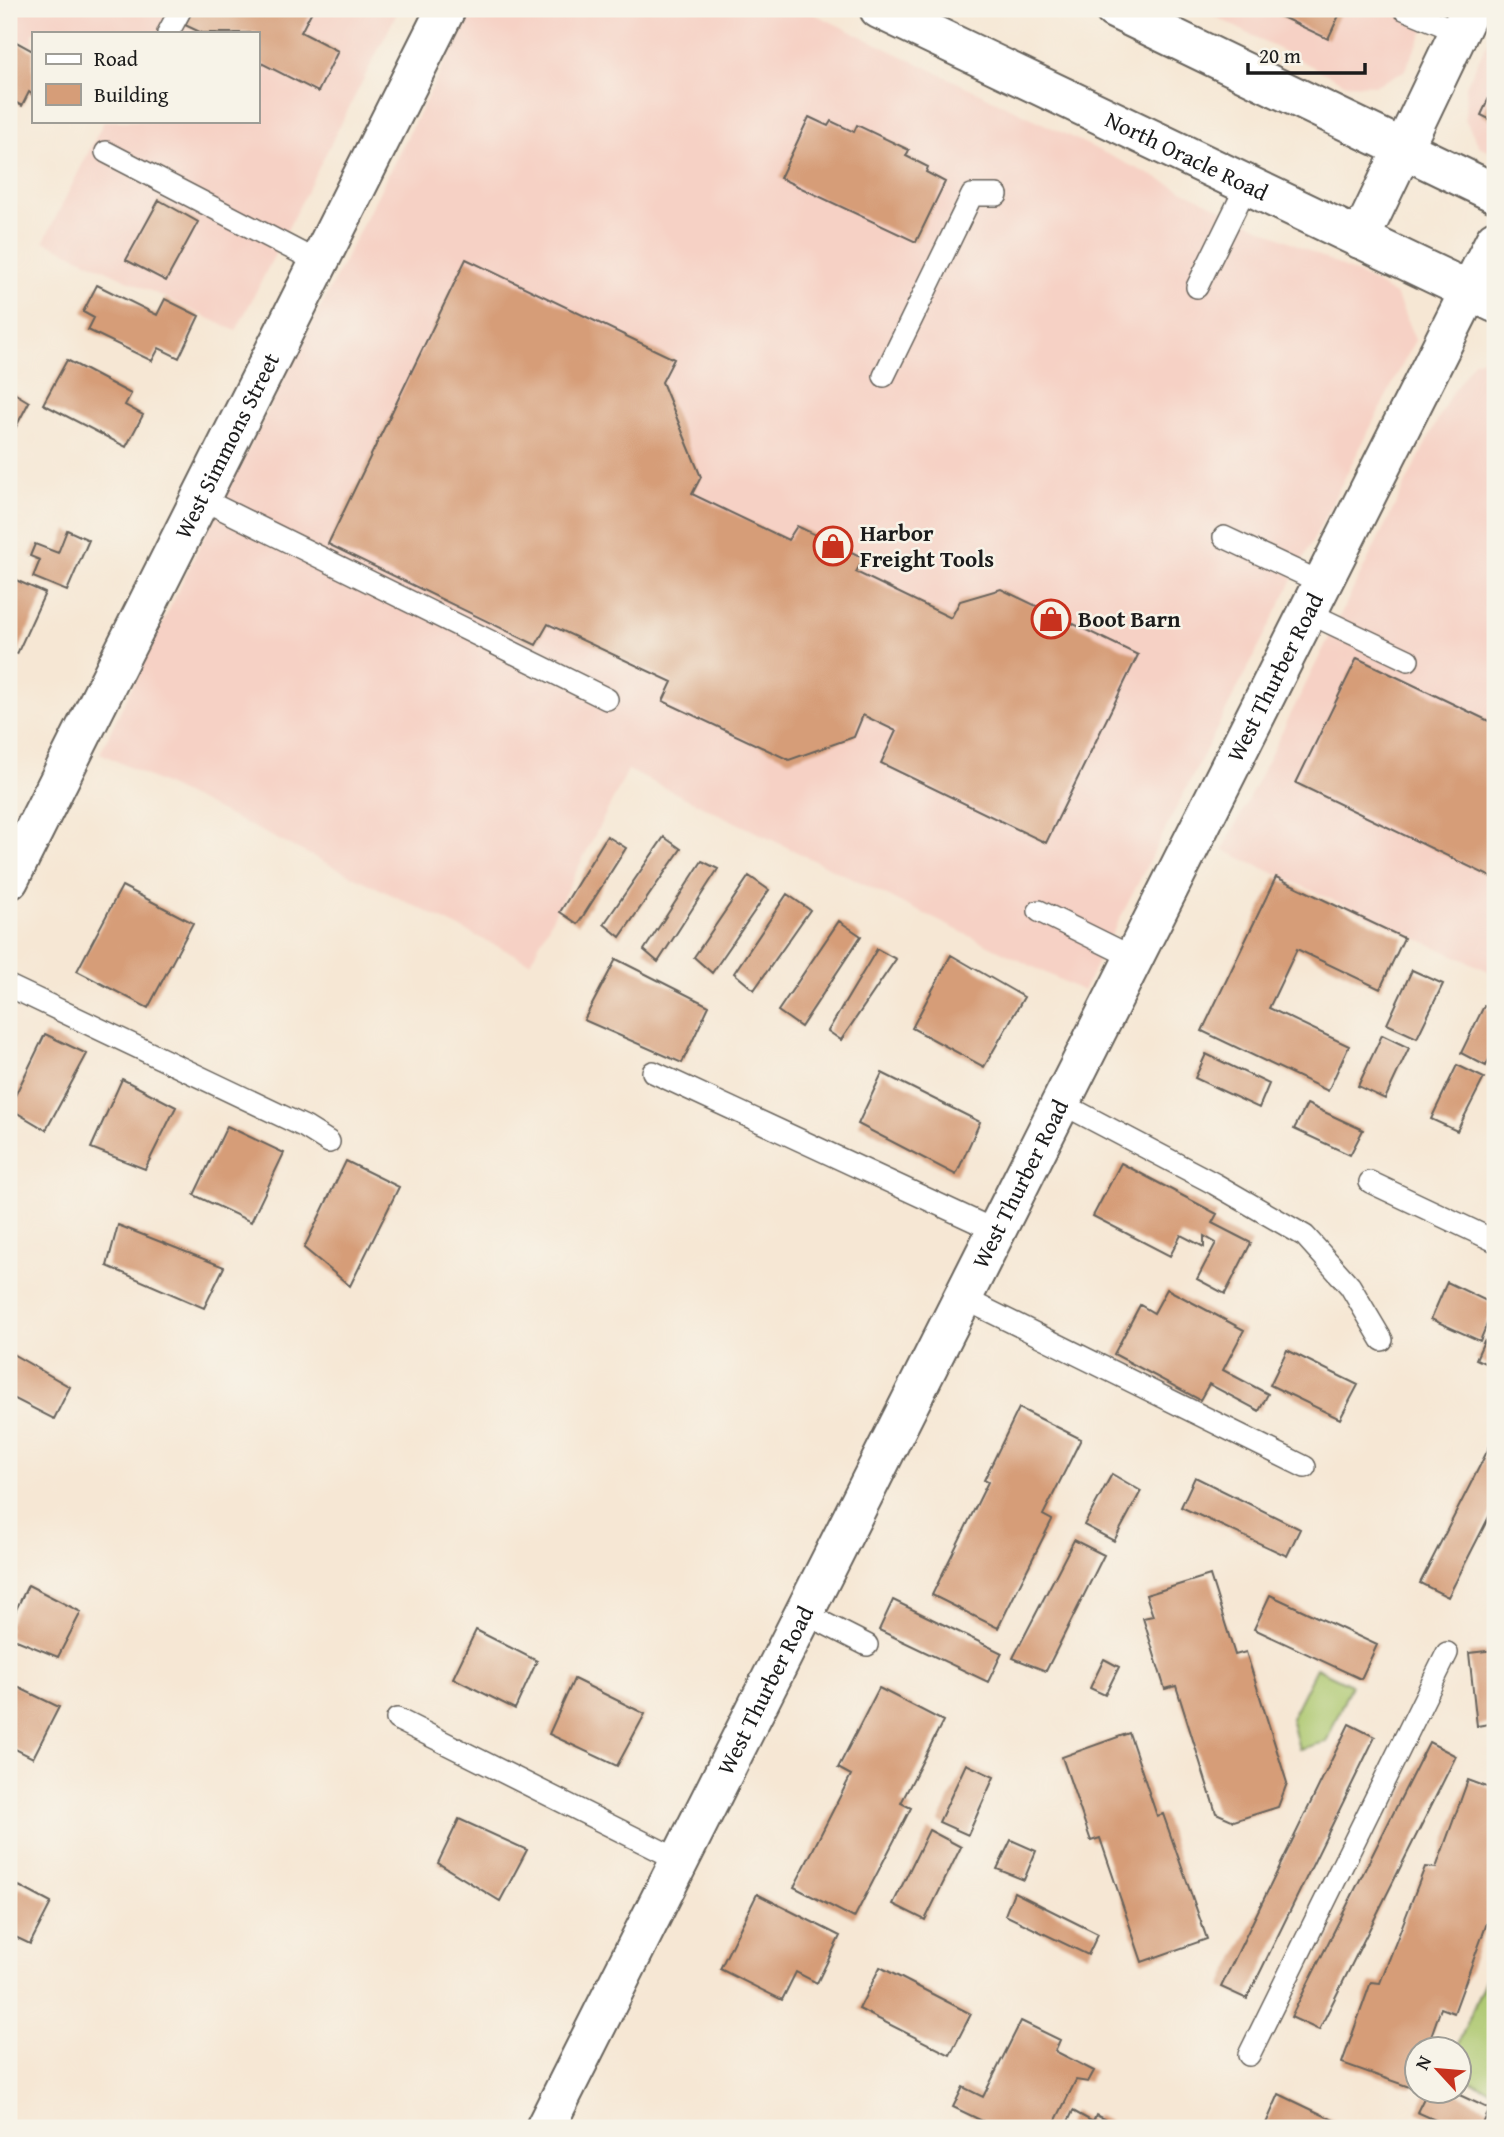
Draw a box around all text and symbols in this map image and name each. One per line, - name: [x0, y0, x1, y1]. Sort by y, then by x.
- legend: [32, 32, 259, 122]
- scale bar: [1248, 32, 1366, 76]
- text: 20 m: [1259, 40, 1301, 71]
- text: Road: [94, 43, 139, 74]
- text: Building: [94, 79, 169, 110]
- street label: North Oracle Road: [1100, 102, 1275, 209]
- street label: West Simmons Street: [166, 347, 287, 544]
- place label: Harbor Freight Tools: [860, 516, 994, 575]
- shop icon: Harbor Freight Tools: [812, 525, 854, 567]
- street label: West Thurber Road: [1218, 586, 1331, 767]
- shop icon: Boot Barn: [1030, 598, 1072, 640]
- place label: Boot Barn: [1078, 602, 1181, 635]
- street label: West Thurber Road: [963, 1093, 1076, 1274]
- street label: West Thurber Road: [708, 1599, 821, 1780]
- north arrow: [1402, 2036, 1472, 2106]
- text: N: [1407, 2050, 1438, 2074]

